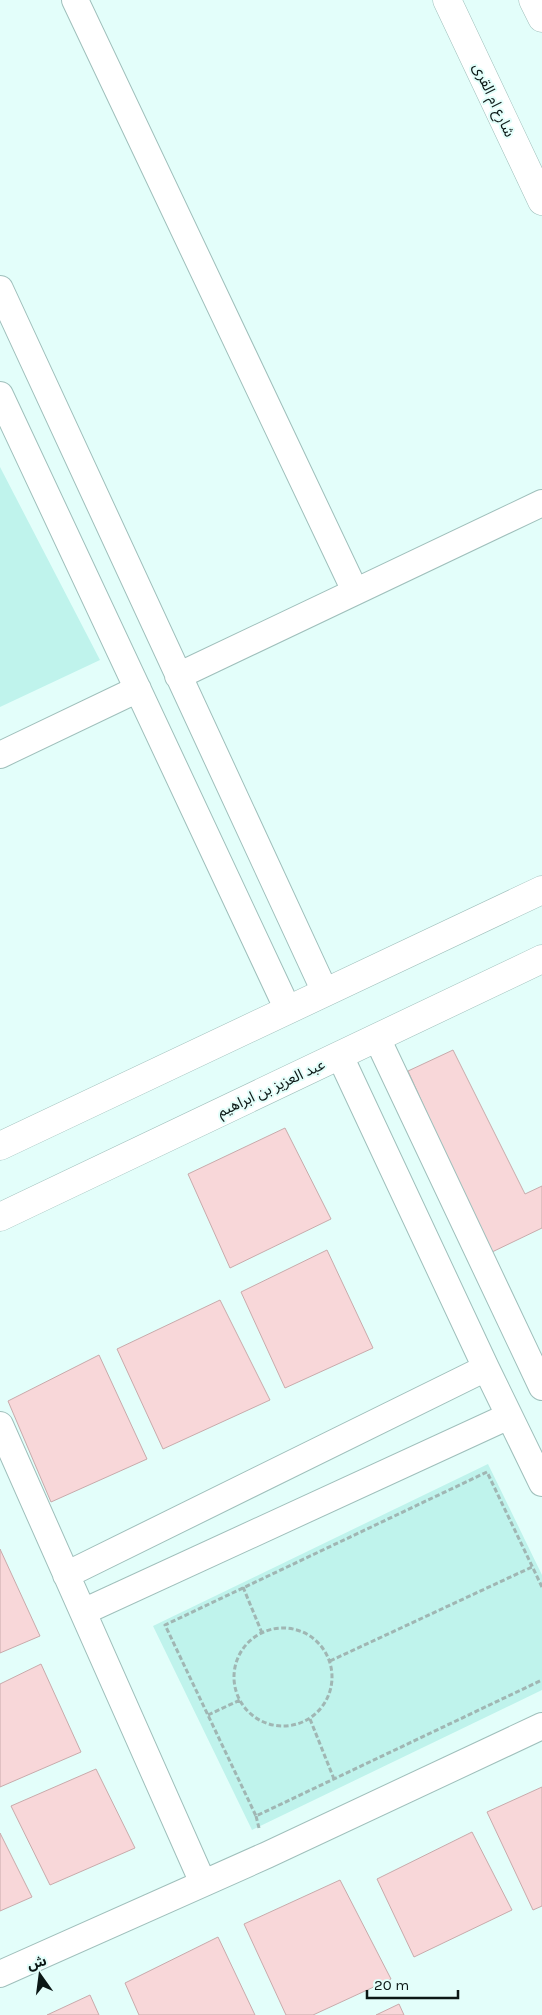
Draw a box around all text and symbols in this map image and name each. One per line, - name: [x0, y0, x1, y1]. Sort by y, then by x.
- street label: شارع ام القرى: [466, 60, 519, 141]
- street label: عبد العزيز بن ابراهيم: [214, 1055, 329, 1123]
- north arrow: [15, 1950, 65, 2000]
- text: ش: [26, 1952, 48, 1973]
- scale bar: [367, 1968, 458, 2000]
- text: 20 m: [374, 1976, 409, 1994]

